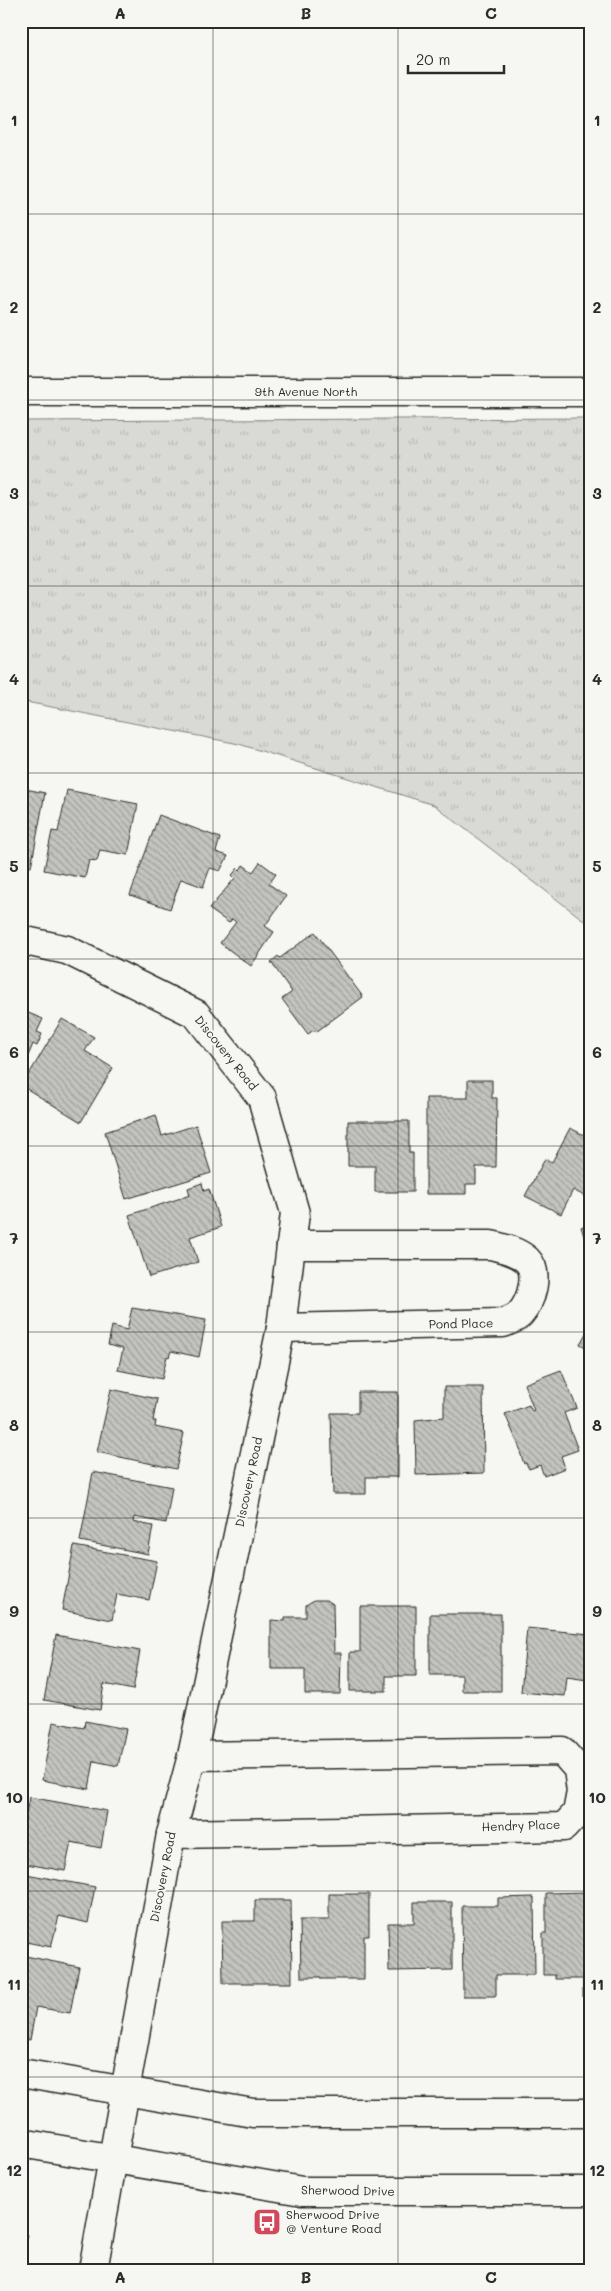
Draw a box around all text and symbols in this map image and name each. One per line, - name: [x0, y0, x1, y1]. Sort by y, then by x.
- text: A: [114, 2, 126, 23]
- text: B: [301, 2, 311, 23]
- text: C: [485, 2, 497, 23]
- scale bar: [408, 42, 505, 74]
- text: 20 m: [416, 49, 450, 69]
- text: 1: [10, 109, 18, 130]
- text: 1: [593, 109, 601, 130]
- text: 2: [10, 296, 19, 317]
- text: 2: [593, 296, 602, 317]
- street label: 9th Avenue North: [255, 383, 357, 399]
- text: 3: [9, 482, 19, 503]
- text: 3: [592, 482, 602, 503]
- text: 4: [9, 668, 19, 689]
- text: 4: [592, 668, 602, 689]
- text: 5: [9, 855, 19, 876]
- text: 5: [592, 855, 602, 876]
- street label: Discovery Road: [192, 1012, 262, 1093]
- text: 6: [9, 1041, 19, 1062]
- text: 6: [592, 1041, 602, 1062]
- text: 7: [10, 1227, 19, 1248]
- text: 7: [593, 1227, 602, 1248]
- street label: Pond Place: [428, 1314, 494, 1332]
- text: 8: [9, 1414, 19, 1435]
- text: 8: [592, 1414, 602, 1435]
- street label: Discovery Road: [231, 1435, 265, 1528]
- text: 9: [9, 1600, 19, 1621]
- text: 9: [592, 1600, 602, 1621]
- text: 10: [5, 1786, 23, 1807]
- text: 10: [588, 1786, 606, 1807]
- street label: Hendry Place: [481, 1816, 561, 1834]
- street label: Discovery Road: [145, 1830, 179, 1923]
- text: 11: [7, 1973, 21, 1994]
- text: 11: [590, 1973, 604, 1994]
- text: 12: [6, 2159, 22, 2180]
- text: 12: [589, 2159, 605, 2180]
- street label: Sherwood Drive: [301, 2181, 395, 2199]
- place label: Sherwood Drive @ Venture Road: [286, 2206, 382, 2236]
- bus stop icon: Sherwood Drive @ Venture Road: [252, 2207, 282, 2237]
- text: A: [114, 2266, 126, 2287]
- text: B: [301, 2266, 311, 2287]
- text: C: [485, 2266, 497, 2287]

